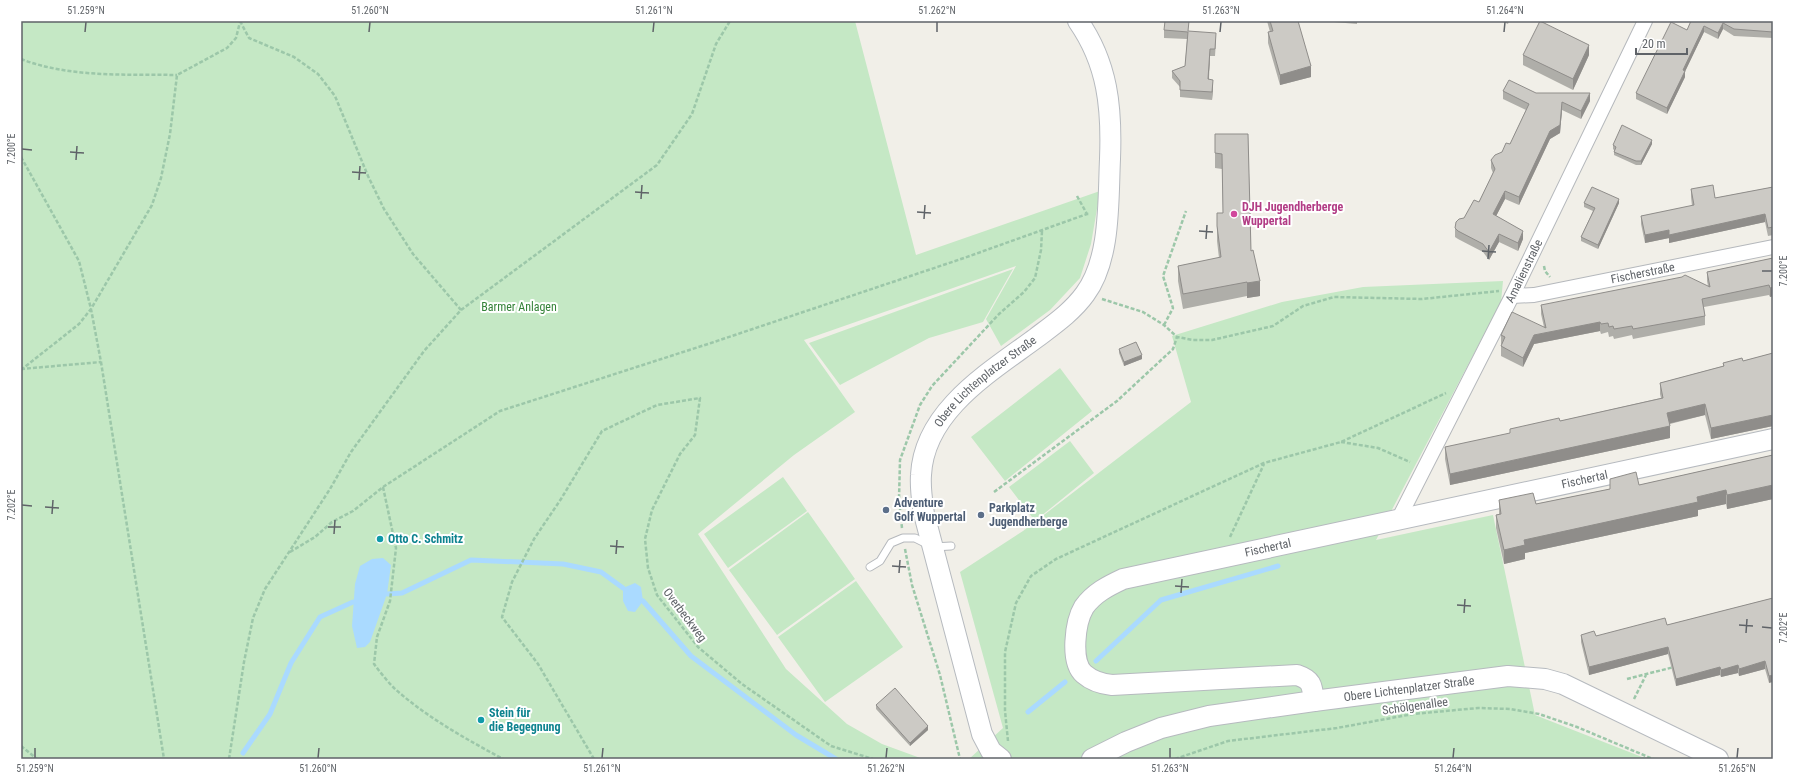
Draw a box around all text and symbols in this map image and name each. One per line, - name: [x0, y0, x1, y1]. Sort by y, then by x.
- text: 51.259°N: [67, 5, 105, 16]
- text: 51.260°N: [351, 5, 389, 16]
- text: 51.261°N: [635, 5, 673, 16]
- text: 51.262°N: [918, 5, 956, 16]
- text: 51.263°N: [1202, 5, 1240, 16]
- text: 51.264°N: [1486, 5, 1524, 16]
- scale bar: [1636, 30, 1687, 56]
- text: 20 m: [1642, 37, 1666, 51]
- text: 7.200°E: [6, 133, 17, 165]
- place label: DJH Jugendherberge Wuppertal: [1242, 200, 1343, 228]
- marker: DJH Jugendherberge Wuppertal: [1229, 209, 1239, 219]
- street label: Amalienstraße: [1503, 237, 1545, 305]
- text: 7.200°E: [1778, 255, 1789, 287]
- street label: Fischerstraße: [1610, 260, 1676, 286]
- park label: Barmer Anlagen: [481, 300, 557, 314]
- street label: Obere Lichtenplatzer Straße: [931, 333, 1039, 430]
- street label: Fischertal: [1560, 468, 1609, 491]
- text: 7.202°E: [6, 489, 17, 521]
- place label: Adventure Golf Wuppertal: [894, 496, 966, 524]
- place label: Parkplatz Jugendherberge: [989, 501, 1068, 529]
- marker: Adventure Golf Wuppertal: [881, 505, 891, 515]
- marker: Parkplatz Jugendherberge: [976, 510, 986, 520]
- place label: Otto C. Schmitz: [388, 532, 463, 546]
- marker: Otto C. Schmitz: [375, 534, 385, 544]
- street label: Fischertal: [1243, 536, 1292, 560]
- street label: Overbeckweg: [660, 585, 710, 645]
- text: 7.202°E: [1778, 612, 1789, 644]
- street label: Obere Lichtenplatzer Straße: [1343, 673, 1476, 704]
- street label: Schölgenallee: [1381, 694, 1449, 718]
- place label: Stein für die Begegnung: [489, 706, 561, 734]
- marker: Stein für die Begegnung: [476, 715, 486, 725]
- text: 51.259°N: [16, 763, 54, 774]
- text: 51.260°N: [299, 763, 337, 774]
- text: 51.261°N: [583, 763, 621, 774]
- text: 51.262°N: [867, 763, 905, 774]
- text: 51.263°N: [1151, 763, 1189, 774]
- text: 51.264°N: [1434, 763, 1472, 774]
- text: 51.265°N: [1718, 763, 1756, 774]

